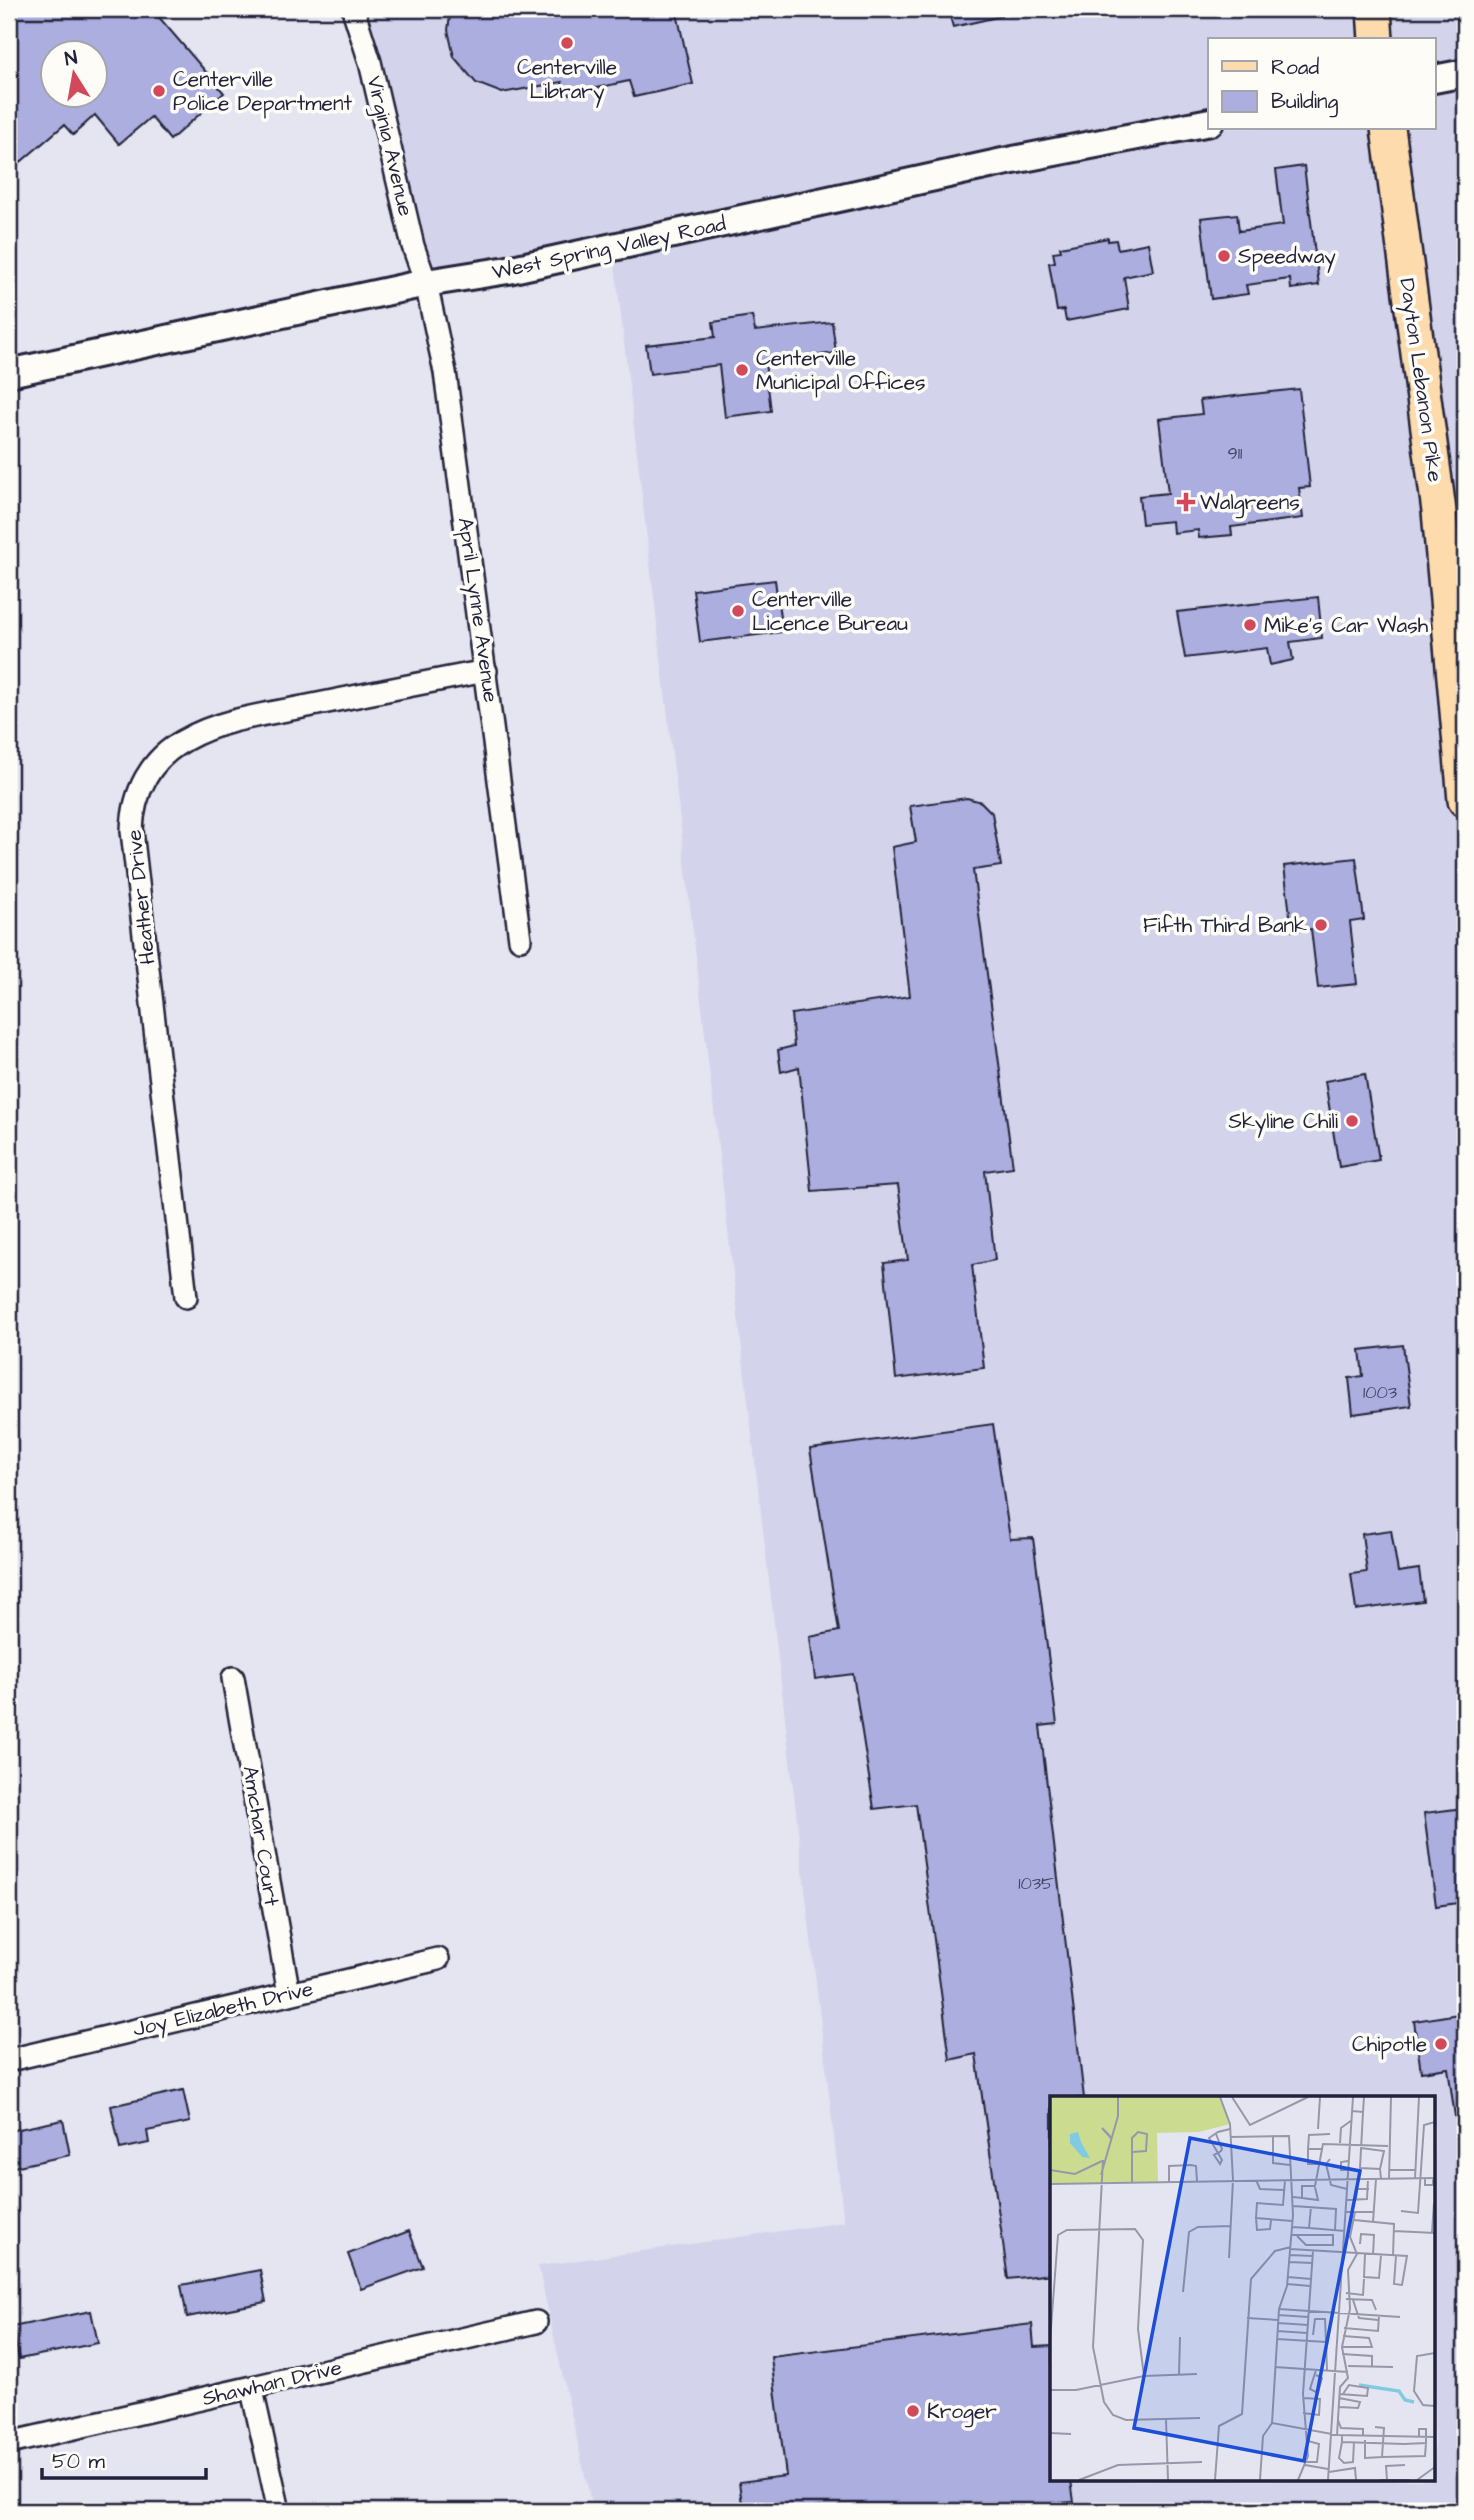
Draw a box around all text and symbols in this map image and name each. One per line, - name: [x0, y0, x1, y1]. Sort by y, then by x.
- marker: Centerville Library: [559, 35, 575, 51]
- north arrow: [38, 38, 108, 108]
- legend: [1208, 38, 1436, 130]
- text: N: [63, 44, 80, 73]
- place label: Centerville Library: [517, 53, 617, 108]
- text: Road: [1271, 53, 1319, 82]
- place label: Centerville Police Department: [173, 65, 352, 119]
- street label: Virginia Avenue: [358, 73, 420, 219]
- marker: Centerville Police Department: [151, 83, 167, 99]
- text: Building: [1271, 87, 1339, 118]
- street label: West Spring Valley Road: [489, 209, 729, 289]
- place label: Speedway: [1238, 242, 1336, 273]
- marker: Speedway: [1216, 248, 1232, 264]
- street label: Dayton Lebanon Pike: [1390, 276, 1450, 484]
- place label: Centerville Municipal Offices: [756, 344, 926, 398]
- marker: Centerville Municipal Offices: [734, 362, 750, 378]
- house number: 911: [1228, 441, 1242, 466]
- place label: Walgreens: [1200, 488, 1300, 519]
- marker: Walgreens: [1178, 494, 1194, 510]
- street label: April Lynne Avenue: [449, 516, 505, 705]
- place label: Centerville Licence Bureau: [752, 585, 908, 638]
- marker: Centerville Licence Bureau: [730, 603, 746, 619]
- place label: Mike's Car Wash: [1264, 611, 1429, 640]
- marker: Mike's Car Wash: [1242, 617, 1258, 633]
- street label: Heather Drive: [119, 828, 163, 966]
- place label: Fifth Third Bank: [1143, 911, 1307, 940]
- marker: Fifth Third Bank: [1313, 917, 1329, 933]
- place label: Skyline Chili: [1228, 1107, 1338, 1138]
- marker: Skyline Chili: [1344, 1113, 1360, 1129]
- house number: 1003: [1363, 1380, 1397, 1405]
- street label: Amchar Court: [236, 1764, 286, 1909]
- house number: 1035: [1018, 1871, 1054, 1896]
- street label: Joy Elizabeth Drive: [130, 1974, 316, 2046]
- place label: Chipotle: [1352, 2030, 1427, 2060]
- marker: Chipotle: [1433, 2036, 1449, 2052]
- inset map: [1050, 2096, 1436, 2482]
- street label: Shawhan Drive: [199, 2353, 345, 2413]
- place label: Kroger: [927, 2397, 997, 2428]
- marker: Kroger: [905, 2403, 921, 2419]
- scale bar: [42, 2436, 206, 2480]
- text: 50 m: [52, 2447, 106, 2476]

